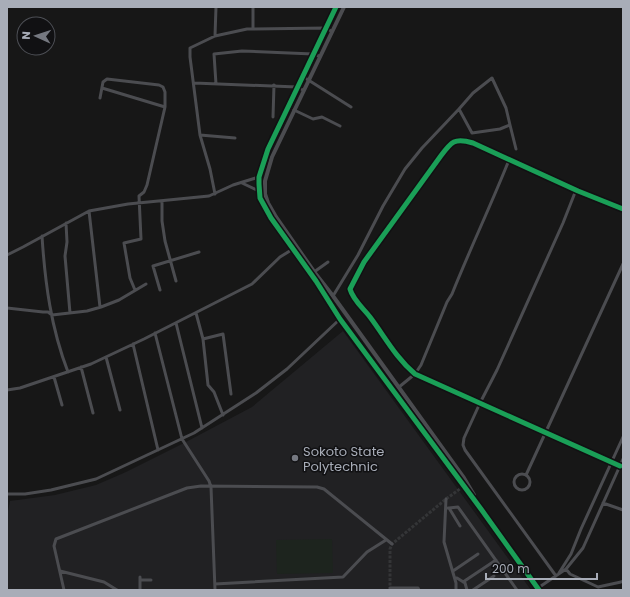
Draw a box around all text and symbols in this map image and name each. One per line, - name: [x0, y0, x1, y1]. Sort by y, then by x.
- north arrow: [16, 16, 56, 56]
- text: N: [18, 31, 34, 40]
- place label: Sokoto State Polytechnic: [303, 442, 384, 476]
- marker: Sokoto State Polytechnic: [290, 453, 300, 463]
- scale bar: [486, 555, 597, 581]
- text: 200 m: [492, 560, 530, 577]

